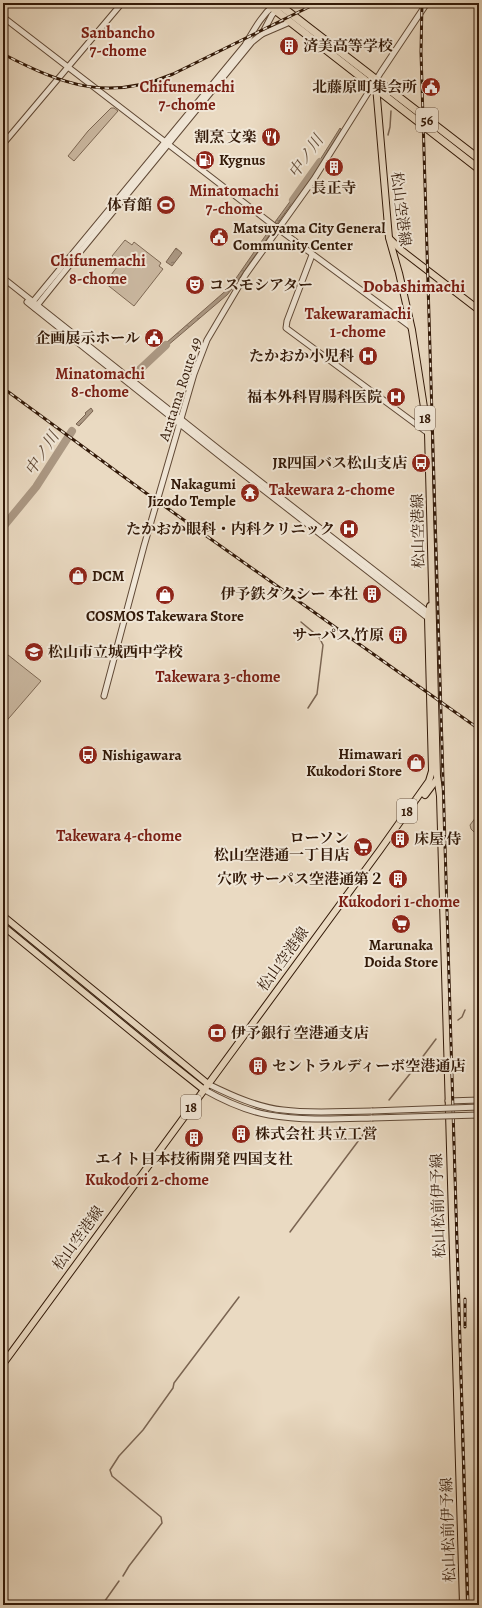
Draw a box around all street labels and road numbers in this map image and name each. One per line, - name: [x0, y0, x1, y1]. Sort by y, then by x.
- road number: 56: [416, 108, 438, 132]
- street label: 松山空港線: [387, 171, 415, 247]
- street label: Aratama Route 49: [153, 334, 206, 444]
- road number: 18: [415, 406, 435, 430]
- street label: 松山空港線: [407, 493, 429, 569]
- road number: 18: [397, 799, 417, 823]
- street label: 松山空港線: [253, 923, 313, 995]
- road number: 18: [181, 1095, 201, 1119]
- street label: 松山松前伊予線: [426, 1153, 450, 1259]
- street label: 松山空港線: [48, 1202, 108, 1274]
- street label: 松山松前伊予線: [436, 1477, 460, 1583]

